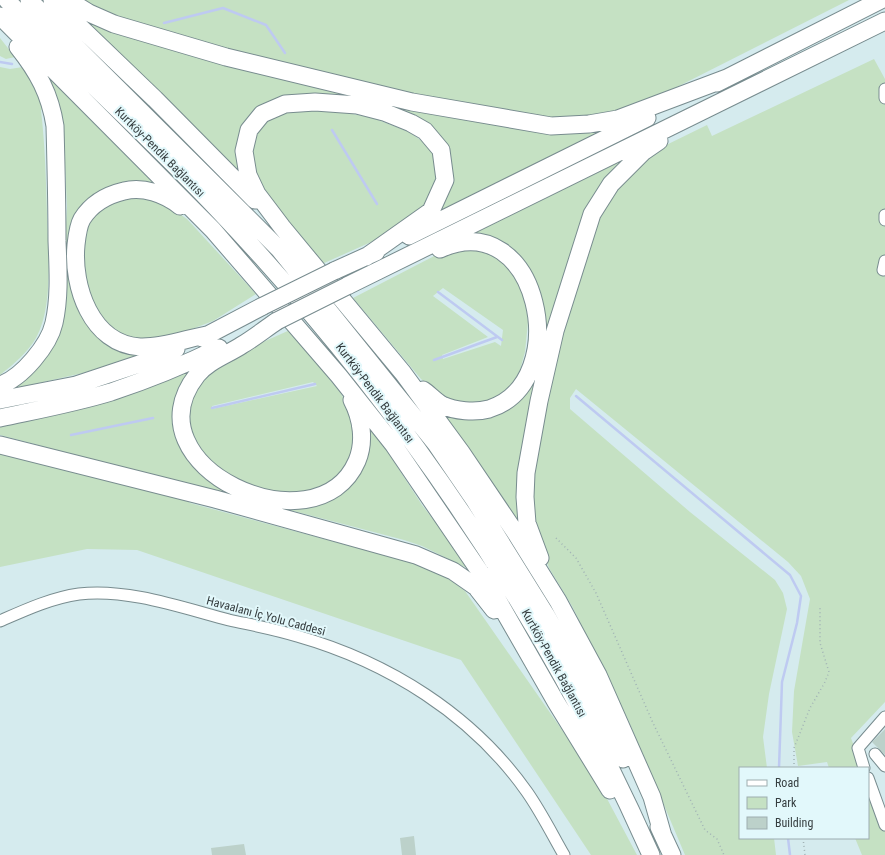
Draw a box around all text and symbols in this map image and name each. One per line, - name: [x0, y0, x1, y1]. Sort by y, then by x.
- street label: Kurtköy-Pendik Bağlantısı: [112, 104, 208, 200]
- street label: Kurtköy-Pendik Bağlantısı: [333, 340, 417, 446]
- street label: Havaalanı İç Yolu Caddesi: [205, 592, 327, 639]
- street label: Kurtköy-Pendik Bağlantısı: [519, 607, 589, 719]
- legend: [739, 767, 869, 839]
- text: Road: [775, 776, 799, 790]
- text: Park: [775, 796, 797, 810]
- text: Building: [775, 816, 813, 830]

